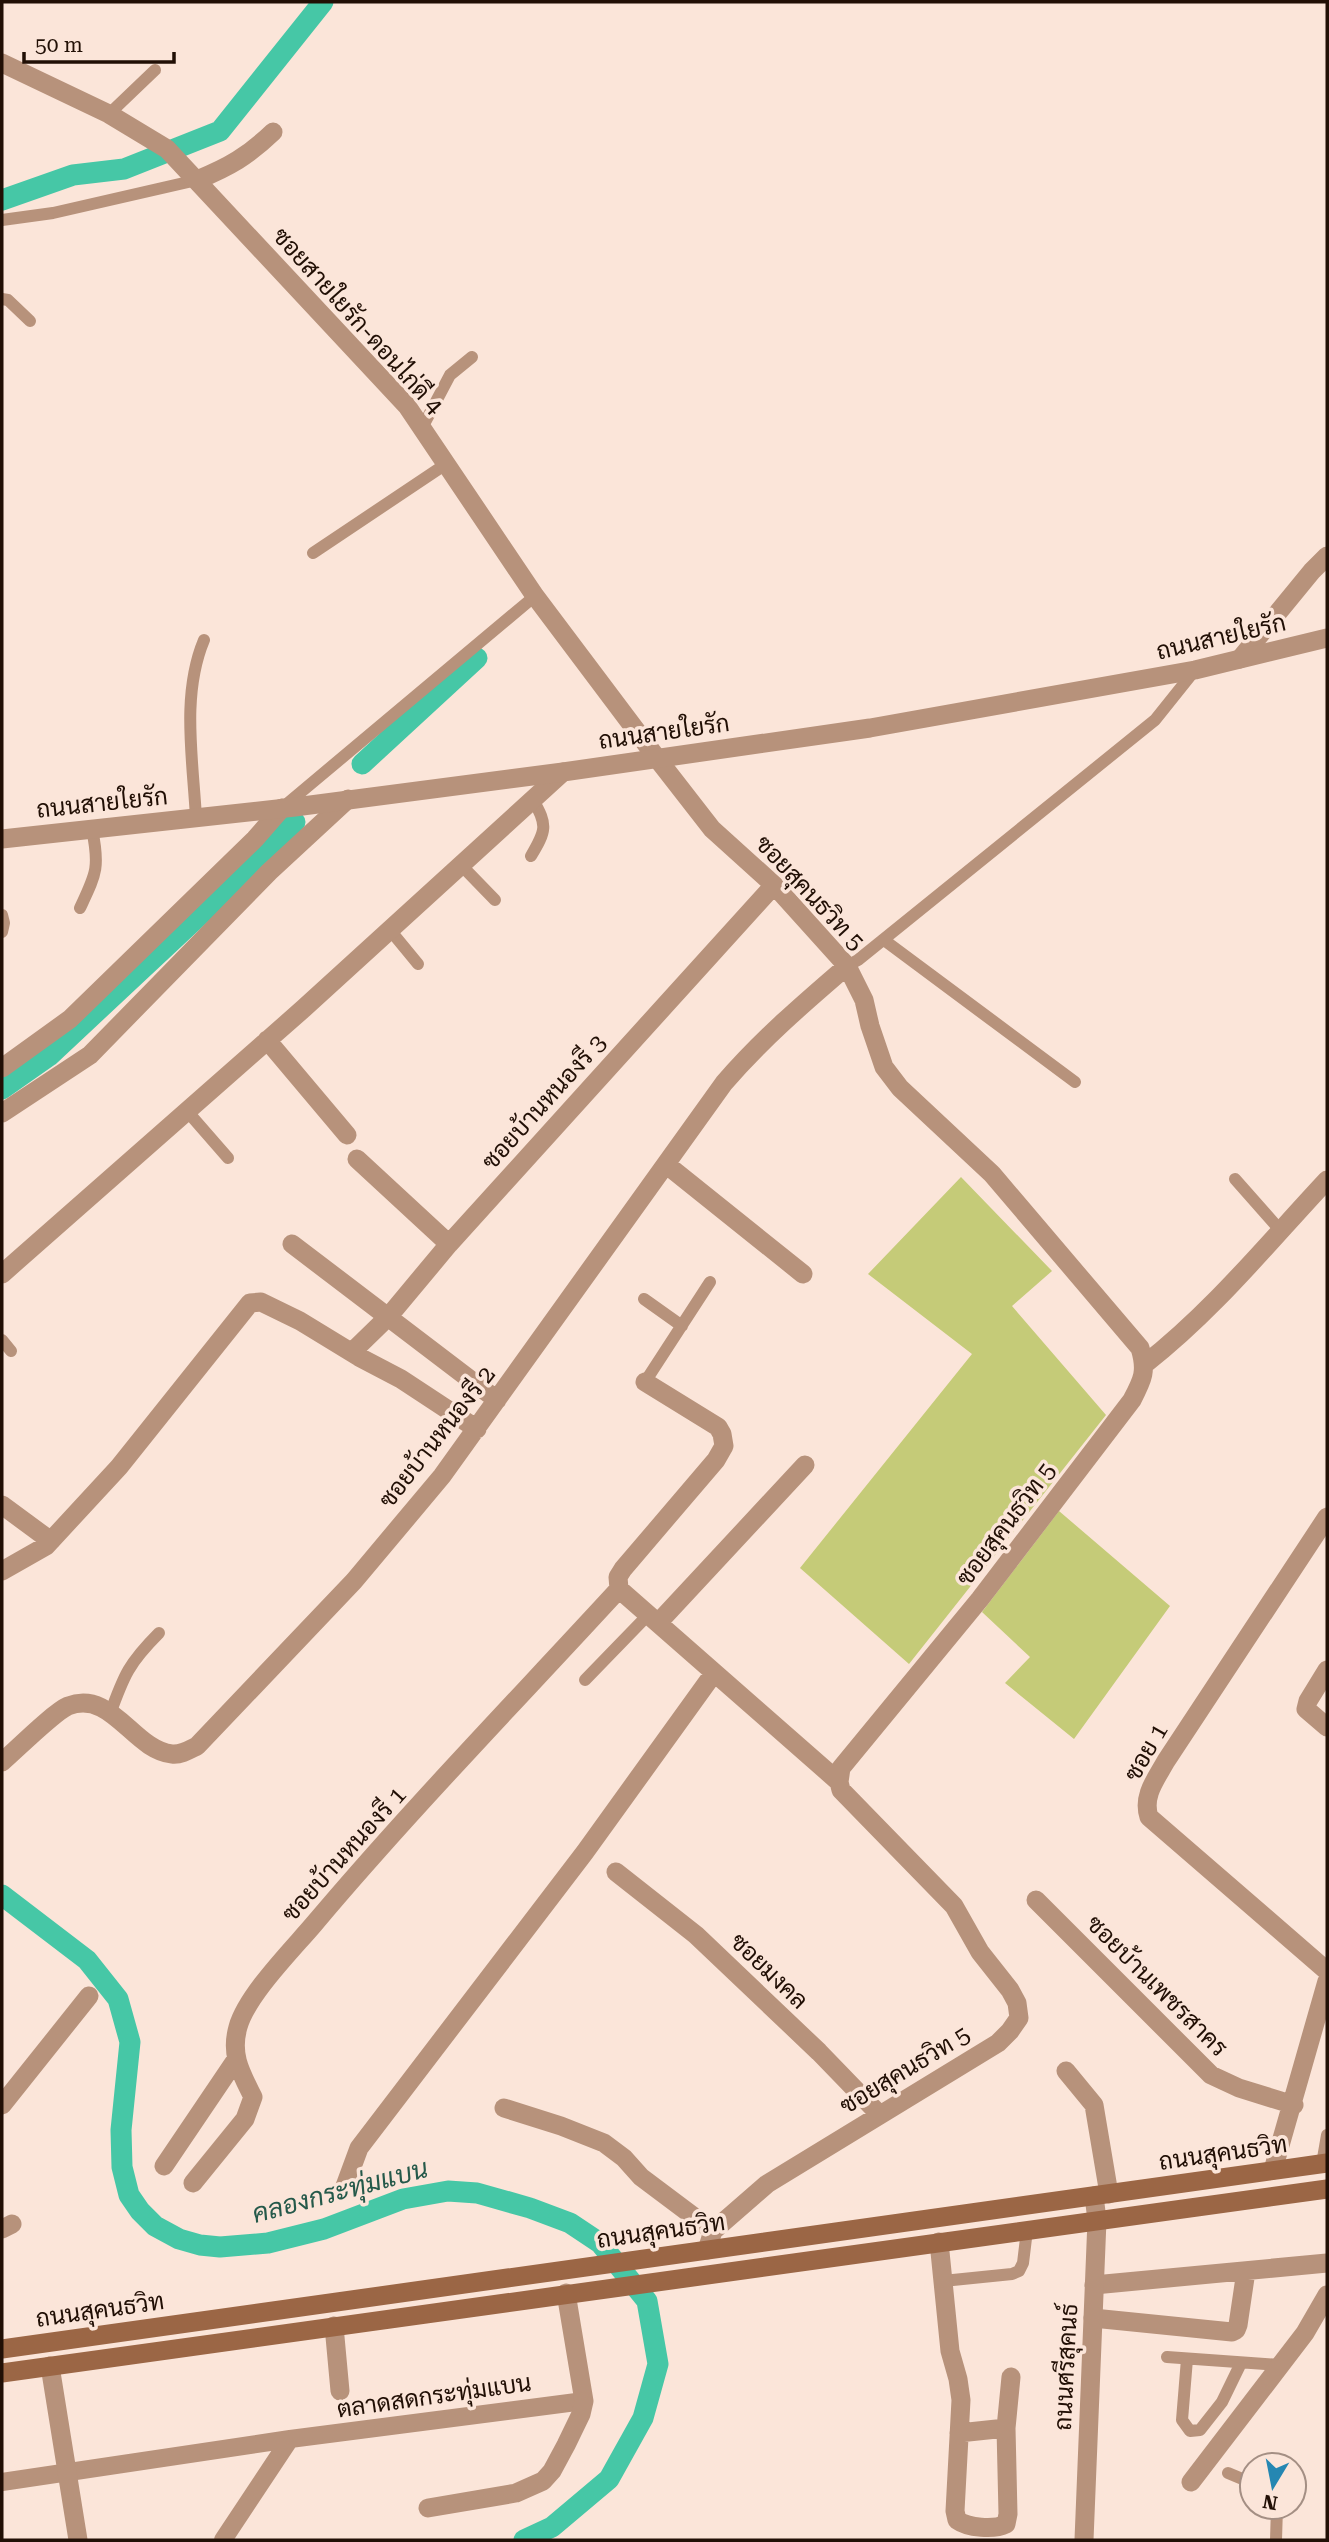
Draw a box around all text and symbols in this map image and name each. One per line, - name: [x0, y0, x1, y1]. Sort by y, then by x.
- scale bar: [24, 21, 175, 65]
- text: 50 m: [35, 33, 83, 57]
- street label: ซอยสายใยรัก-ดอนไก่ดี 4: [267, 221, 451, 420]
- street label: ถนนสายใยรัก: [1153, 607, 1288, 665]
- street label: ถนนสายใยรัก: [596, 707, 731, 755]
- street label: ถนนสายใยรัก: [35, 780, 169, 824]
- street label: ซอยสุคนธวิท 5: [748, 830, 870, 958]
- street label: ซอยบ้านหนองรี 3: [475, 1028, 612, 1175]
- street label: ซอยบ้านหนองรี 2: [372, 1360, 501, 1513]
- street label: ซอยสุคนธวิท 5: [951, 1457, 1063, 1592]
- street label: ซอย 1: [1118, 1718, 1174, 1786]
- street label: ซอยบ้านหนองรี 1: [275, 1780, 412, 1927]
- street label: ซอยบ้านเพชรสาคร: [1081, 1909, 1234, 2062]
- street label: ซอยมงคล: [725, 1927, 813, 2015]
- street label: ซอยสุคนธวิท 5: [835, 2020, 976, 2122]
- street label: ถนนสุคนธวิท: [1157, 2130, 1289, 2178]
- water label: คลองกระทุ่มแบน: [249, 2153, 432, 2232]
- street label: ถนนสุคนธวิท: [595, 2208, 727, 2256]
- street label: ถนนสุคนธวิท: [34, 2287, 166, 2335]
- street label: ถนนศรีสุคนธ์: [1047, 2303, 1085, 2431]
- street label: ตลาดสดกระทุ่มแบน: [335, 2369, 533, 2425]
- north arrow: [1238, 2451, 1308, 2521]
- text: N: [1261, 2490, 1279, 2515]

